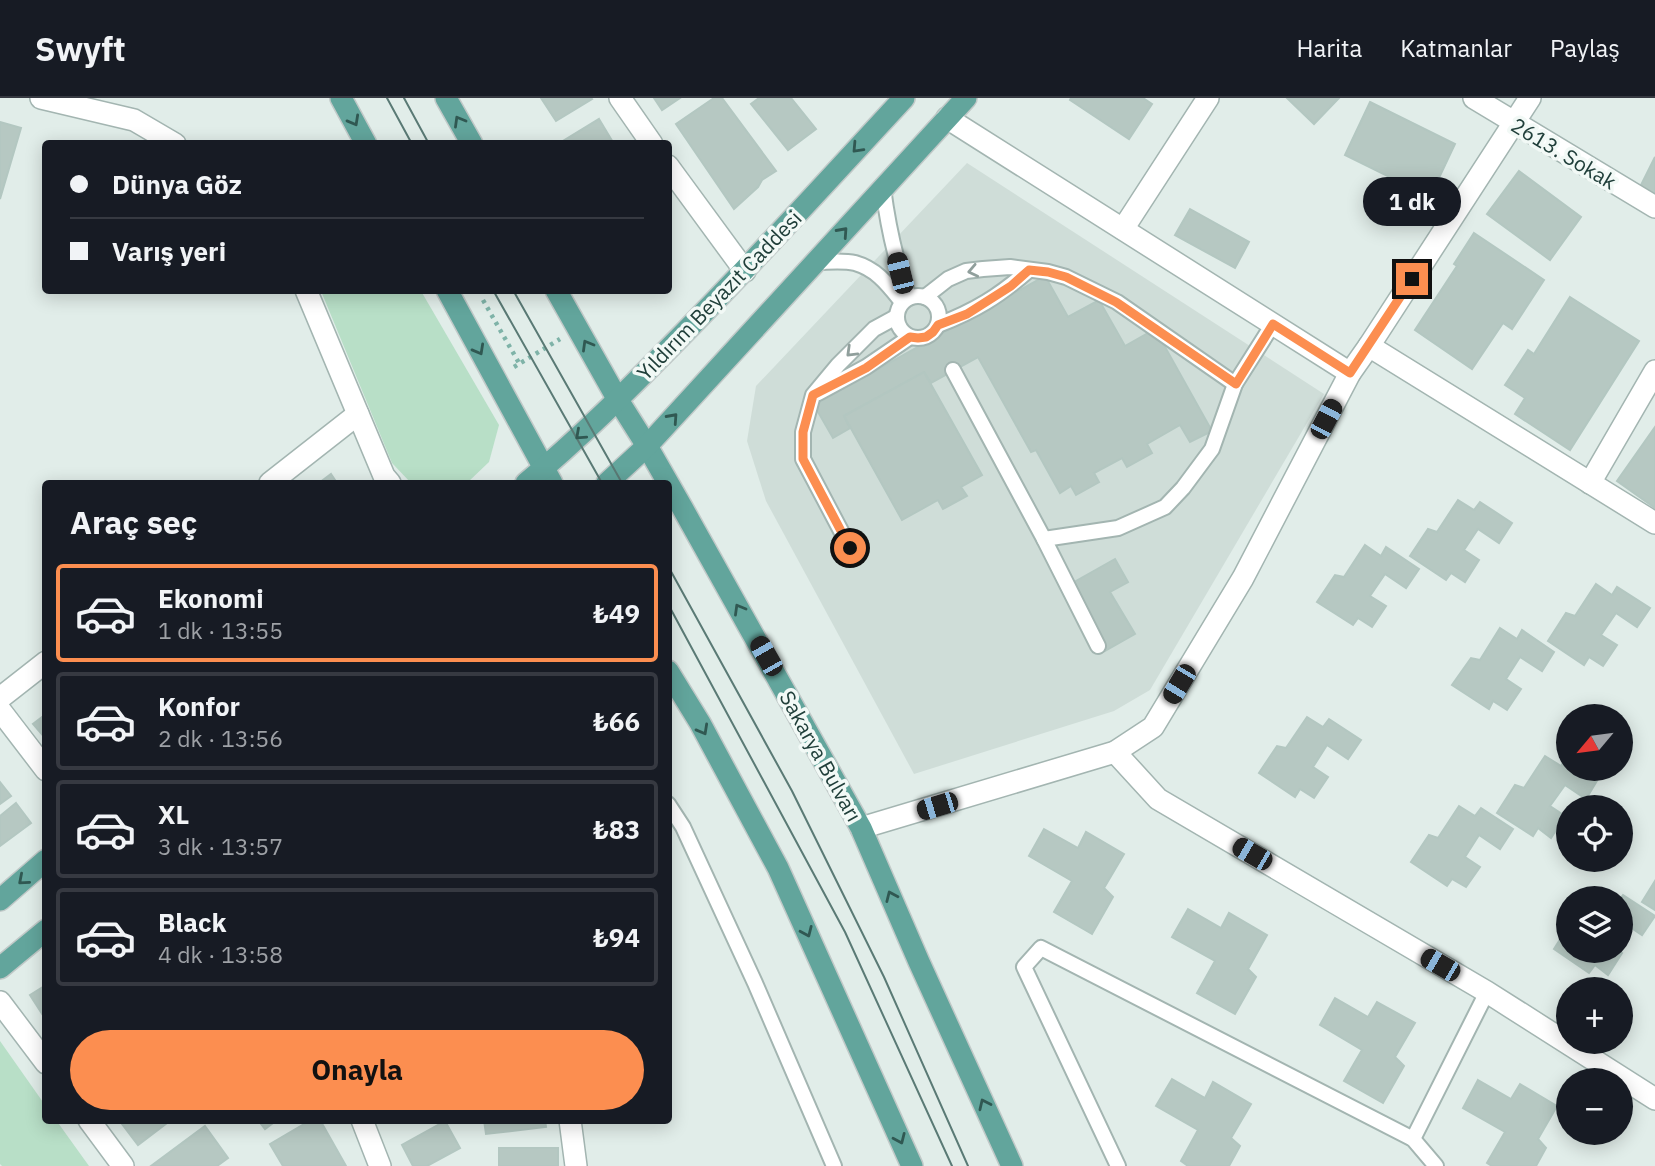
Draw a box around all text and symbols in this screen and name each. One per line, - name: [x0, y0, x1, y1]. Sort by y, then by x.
- text: Swyft: [35, 27, 126, 70]
- text: Harita: [1296, 32, 1362, 64]
- text: Katmanlar: [1400, 32, 1512, 64]
- text: Paylaş: [1550, 32, 1620, 64]
- street label: 2613. Sokak: [1506, 111, 1622, 195]
- one-way arrow: [346, 113, 359, 126]
- one-way arrow: [454, 115, 467, 128]
- one-way arrow: [853, 140, 866, 153]
- text: Dünya Göz: [112, 167, 242, 201]
- callout: 1 dk: [1363, 178, 1461, 226]
- text: 1 dk: [1389, 186, 1435, 216]
- street label: Yıldırım Beyazıt Caddesi: [631, 204, 807, 386]
- one-way arrow: [835, 227, 847, 240]
- text: Varış yeri: [112, 234, 226, 268]
- car: [885, 250, 916, 296]
- one-way arrow: [967, 262, 979, 277]
- route end: [1396, 263, 1428, 295]
- one-way arrow: [582, 340, 595, 353]
- one-way arrow: [471, 343, 485, 356]
- one-way arrow: [847, 344, 859, 356]
- car: [1307, 396, 1346, 442]
- one-way arrow: [665, 413, 677, 426]
- one-way arrow: [575, 427, 588, 439]
- text: Araç seç: [70, 501, 197, 543]
- route start: [834, 532, 866, 564]
- text: Ekonomi: [158, 581, 264, 615]
- icon: car: [74, 582, 137, 645]
- text: ₺49: [593, 596, 640, 630]
- one-way arrow: [734, 603, 747, 616]
- text: 1 dk · 13:55: [158, 615, 283, 645]
- car: [747, 633, 786, 679]
- car: [1160, 661, 1199, 707]
- street label: Sakarya Bulvarı: [774, 686, 868, 826]
- text: Konfor: [158, 689, 240, 723]
- icon: car: [74, 690, 137, 753]
- text: ₺66: [593, 704, 640, 738]
- north arrow: [1556, 704, 1633, 780]
- map controls: [1556, 704, 1633, 1145]
- one-way arrow: [695, 722, 708, 735]
- text: 2 dk · 13:56: [158, 723, 283, 753]
- car: [914, 790, 961, 822]
- button: locate: [1556, 795, 1633, 872]
- text: XL: [158, 797, 189, 831]
- icon: car: [74, 798, 137, 861]
- text: ₺83: [593, 812, 640, 846]
- text: 3 dk · 13:57: [158, 831, 283, 861]
- car: [1229, 834, 1276, 874]
- one-way arrow: [18, 872, 31, 884]
- button: layers: [1556, 886, 1633, 963]
- one-way arrow: [885, 891, 899, 904]
- text: Black: [158, 905, 226, 939]
- icon: car: [74, 906, 137, 969]
- text: ₺94: [593, 920, 640, 954]
- one-way arrow: [799, 925, 813, 937]
- text: 4 dk · 13:58: [158, 939, 283, 969]
- car: [1417, 945, 1464, 985]
- button: +: [1556, 977, 1633, 1054]
- button: Onayla: [70, 1030, 644, 1110]
- button: −: [1556, 1068, 1633, 1145]
- one-way arrow: [978, 1099, 992, 1111]
- one-way arrow: [892, 1132, 906, 1145]

